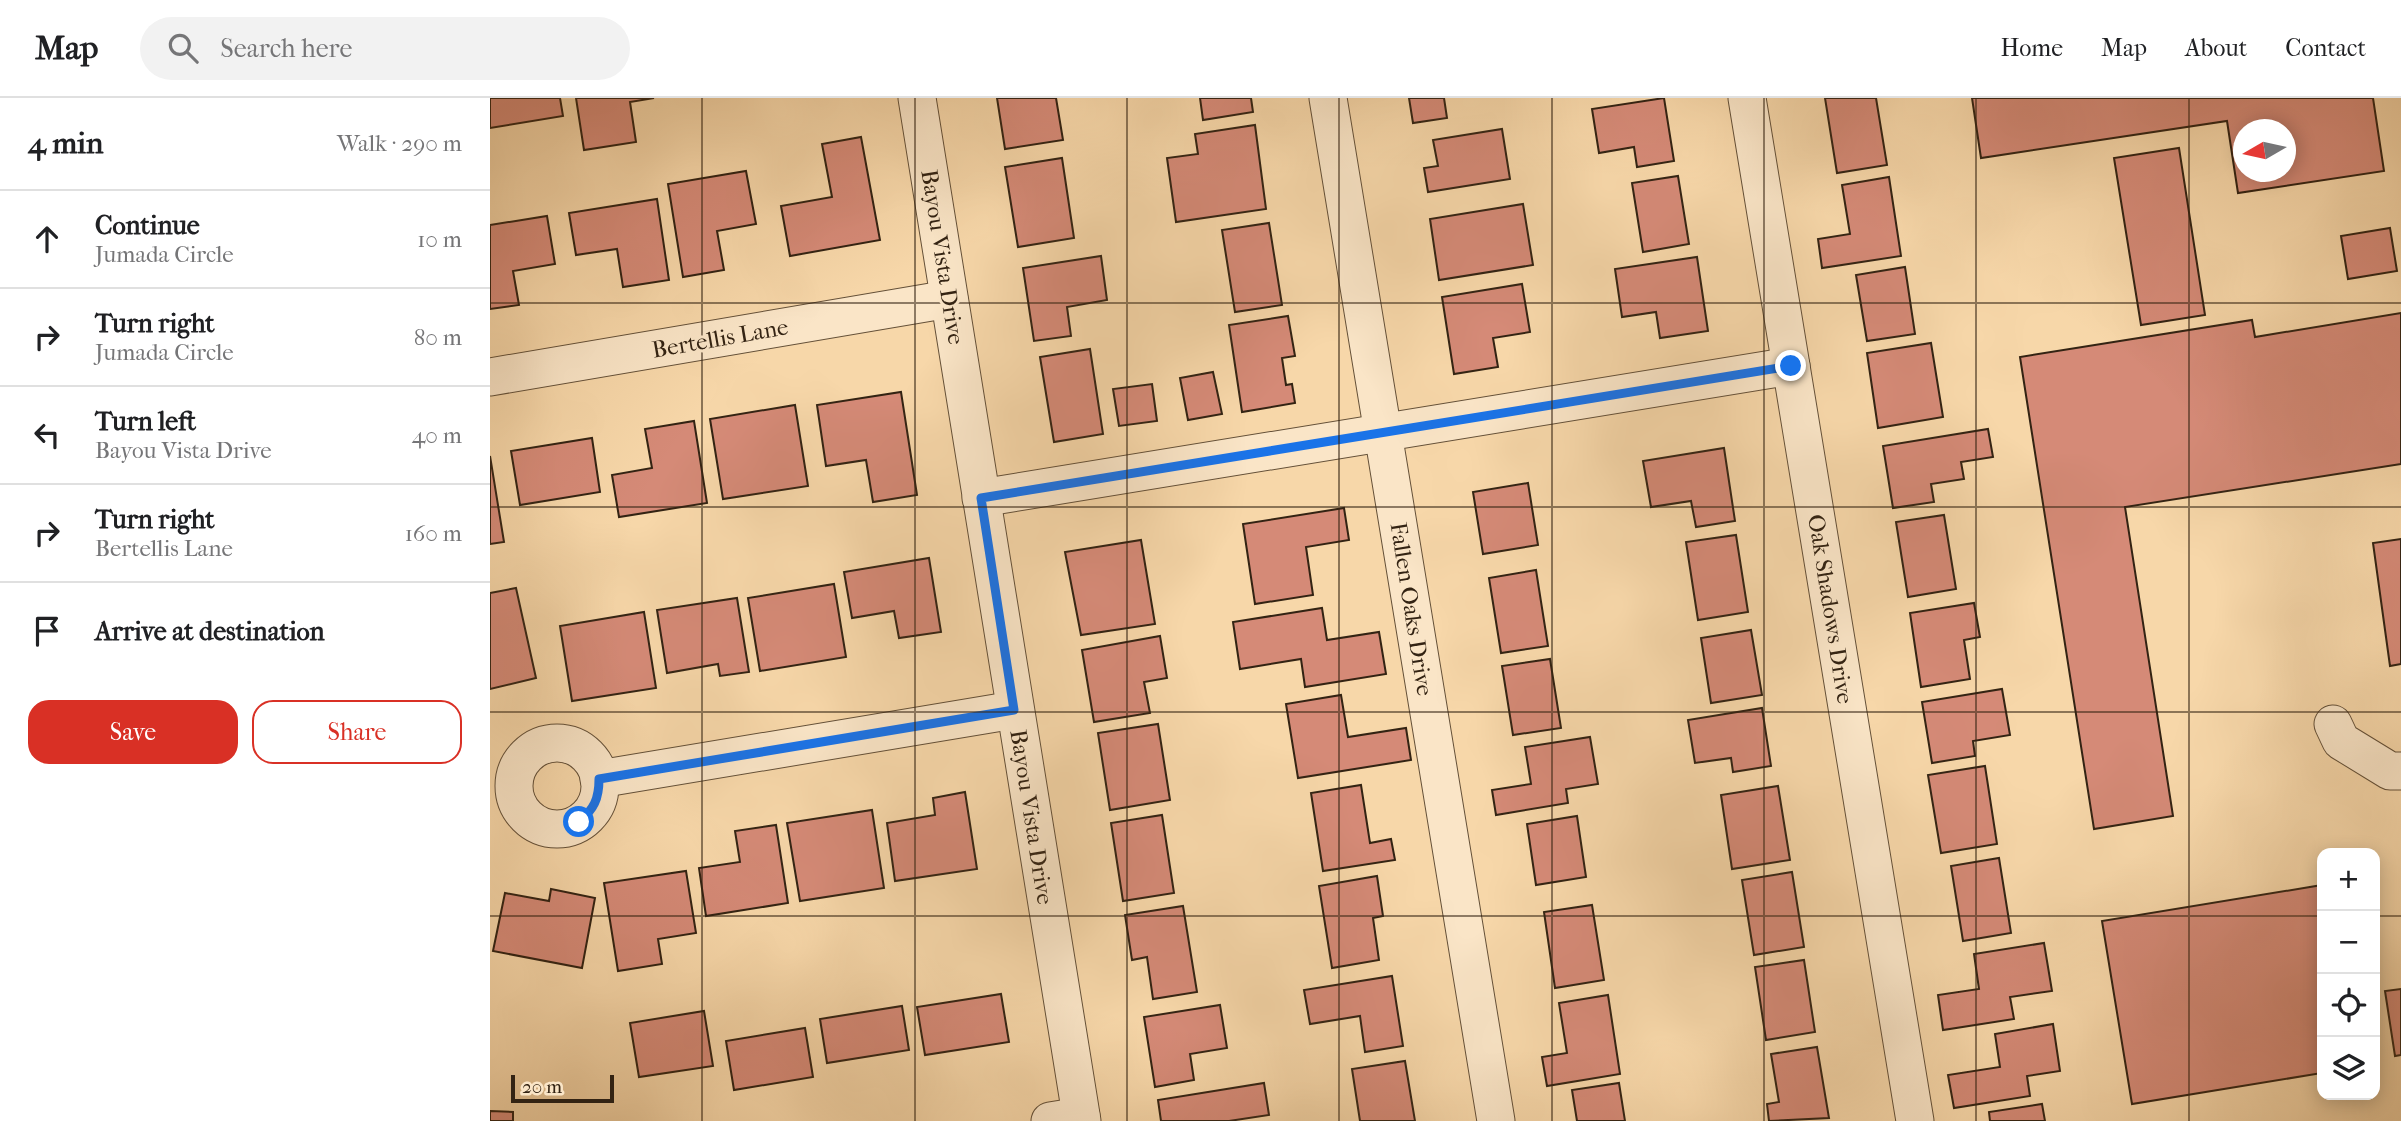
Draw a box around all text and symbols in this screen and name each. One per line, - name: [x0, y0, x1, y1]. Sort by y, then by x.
- search box: [140, 17, 630, 80]
- text: Map: [35, 29, 98, 68]
- icon: search: [164, 29, 202, 67]
- text: Search here: [220, 33, 352, 64]
- text: Home: [2001, 34, 2063, 62]
- text: Map: [2101, 34, 2147, 62]
- text: About: [2185, 34, 2247, 62]
- text: Contact: [2285, 34, 2366, 62]
- north arrow: [2233, 119, 2296, 182]
- text: 4 min: [28, 126, 103, 161]
- text: Walk · 290 m: [337, 130, 462, 157]
- street label: Bayou Vista Drive: [915, 168, 970, 346]
- text: Continue: [95, 210, 200, 241]
- icon: ahead: [28, 220, 66, 258]
- text: 10 m: [417, 226, 462, 253]
- text: Jumada Circle: [95, 241, 234, 268]
- text: Turn right: [95, 308, 215, 339]
- street label: Bertellis Lane: [650, 313, 790, 364]
- icon: right: [28, 318, 66, 356]
- text: 80 m: [414, 324, 462, 351]
- text: Jumada Circle: [95, 339, 234, 366]
- route end: [1775, 350, 1806, 381]
- text: Turn left: [95, 406, 196, 437]
- icon: left: [28, 416, 66, 454]
- text: 40 m: [412, 422, 462, 449]
- text: Bayou Vista Drive: [95, 437, 272, 464]
- text: Turn right: [95, 504, 215, 535]
- street label: Oak Shadows Drive: [1802, 512, 1859, 706]
- icon: right: [28, 514, 66, 552]
- text: 160 m: [405, 520, 462, 547]
- street label: Fallen Oaks Drive: [1384, 520, 1439, 698]
- text: Bertellis Lane: [95, 535, 233, 562]
- icon: arrive: [28, 612, 66, 650]
- text: Arrive at destination: [95, 616, 325, 647]
- button: Save: [28, 700, 238, 764]
- button: Share: [252, 700, 462, 764]
- street label: Bayou Vista Drive: [1004, 728, 1059, 906]
- route start: [563, 806, 594, 837]
- map controls: [2317, 848, 2380, 1100]
- button: +: [2317, 848, 2380, 911]
- button: −: [2317, 911, 2380, 974]
- button: locate: [2317, 974, 2380, 1037]
- button: layers: [2317, 1037, 2380, 1100]
- scale bar: [511, 1072, 614, 1104]
- text: 20 m: [522, 1076, 562, 1098]

